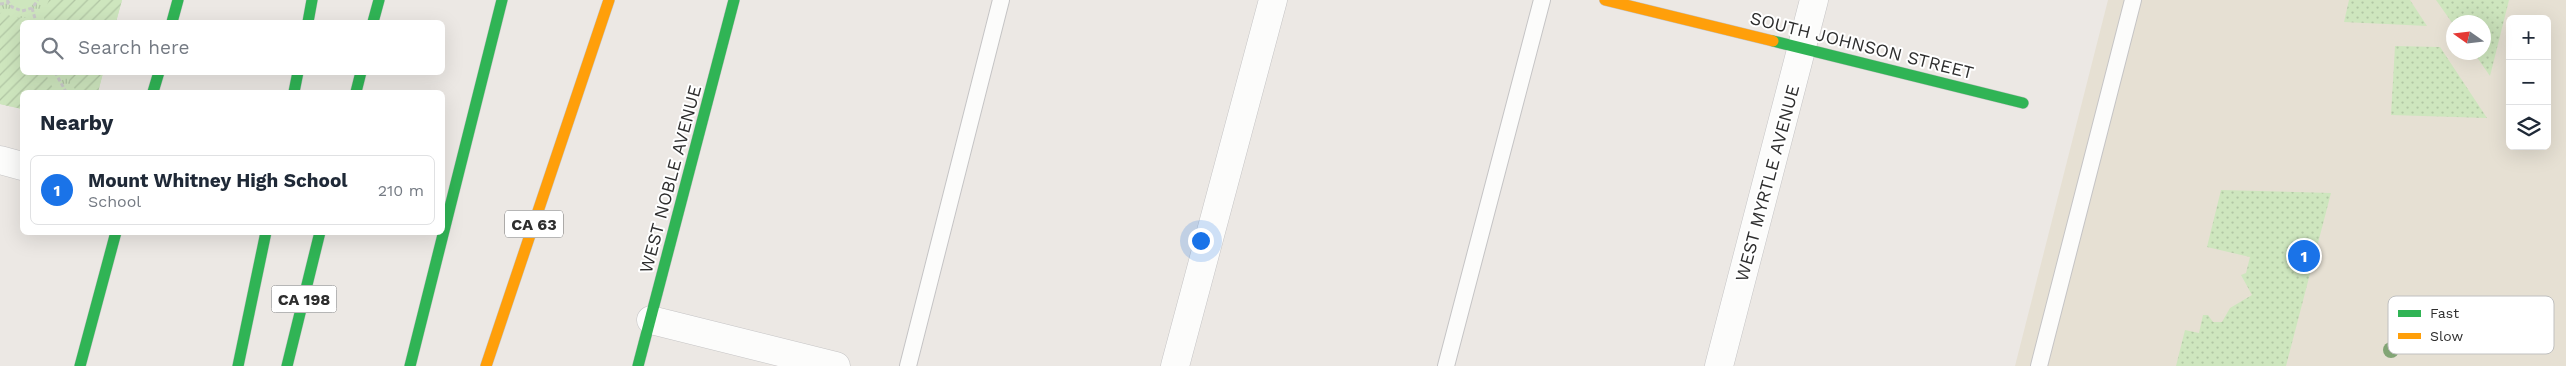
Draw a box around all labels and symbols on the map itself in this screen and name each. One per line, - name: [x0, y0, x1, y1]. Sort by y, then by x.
- street label: SOUTH JOHNSON STREET: [1748, 7, 1976, 83]
- north arrow: [2446, 15, 2491, 60]
- street label: WEST MYRTLE AVENUE: [1731, 82, 1803, 284]
- street label: WEST NOBLE AVENUE: [635, 83, 705, 275]
- road number: CA 63: [505, 210, 563, 238]
- your location: [1188, 228, 1214, 254]
- pin: 1: [2288, 237, 2320, 275]
- road number: CA 198: [272, 286, 336, 312]
- legend: [2388, 296, 2554, 354]
- text: Fast: [2430, 305, 2459, 321]
- text: Slow: [2430, 328, 2463, 344]

